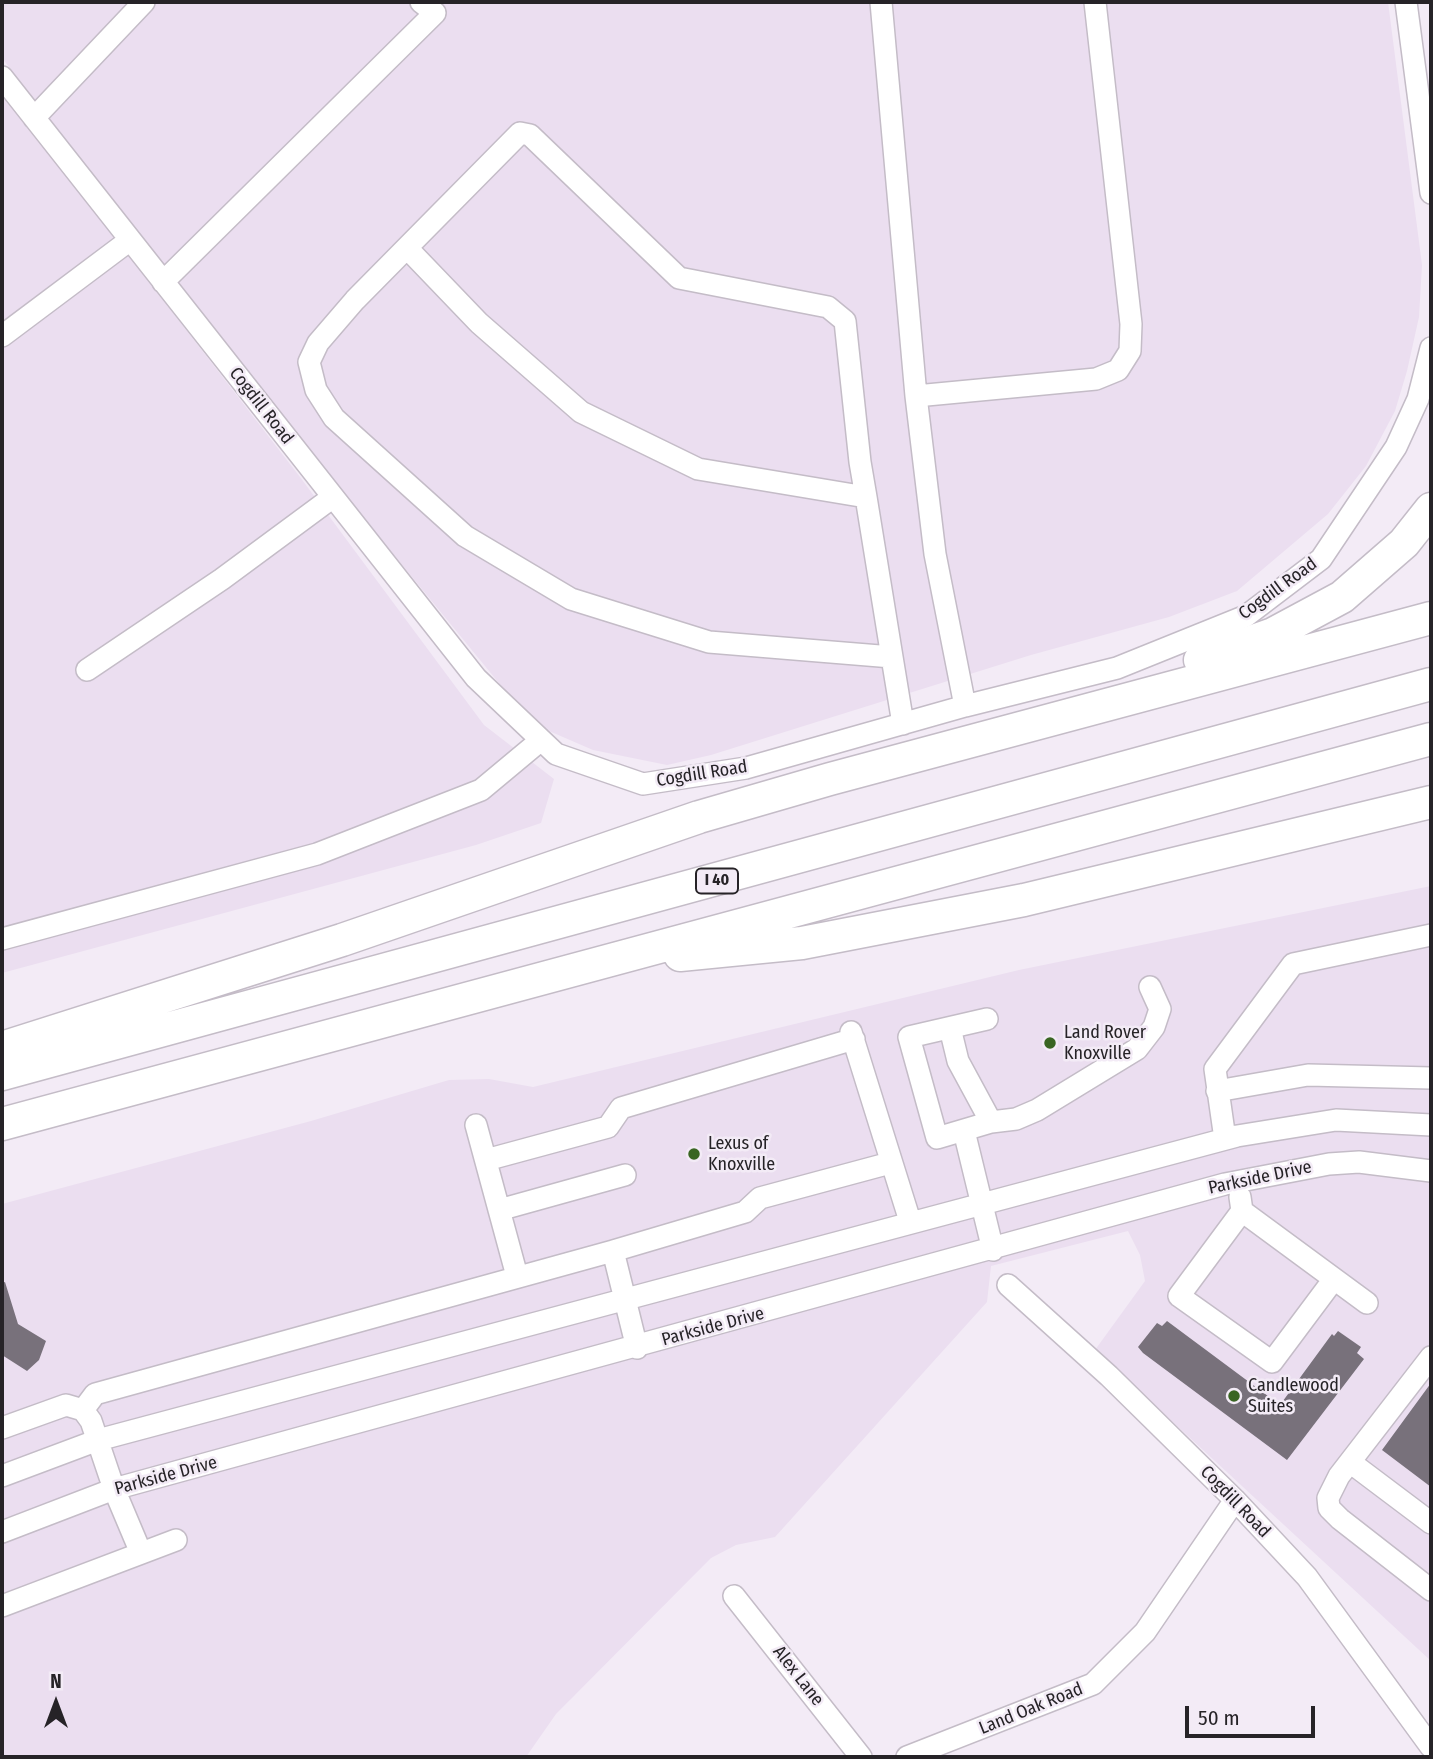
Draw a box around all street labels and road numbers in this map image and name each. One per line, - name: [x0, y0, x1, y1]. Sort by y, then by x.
- street label: Cogdill Road: [224, 363, 298, 449]
- street label: Cogdill Road: [1235, 553, 1321, 625]
- street label: Cogdill Road: [655, 756, 749, 792]
- road number: I 40: [696, 868, 738, 894]
- street label: Parkside Drive: [1206, 1157, 1314, 1199]
- street label: Parkside Drive: [660, 1303, 766, 1351]
- street label: Parkside Drive: [113, 1452, 219, 1500]
- street label: Cogdill Road: [1195, 1462, 1275, 1542]
- street label: Alex Lane: [768, 1642, 828, 1710]
- street label: Land Oak Road: [976, 1678, 1086, 1740]

